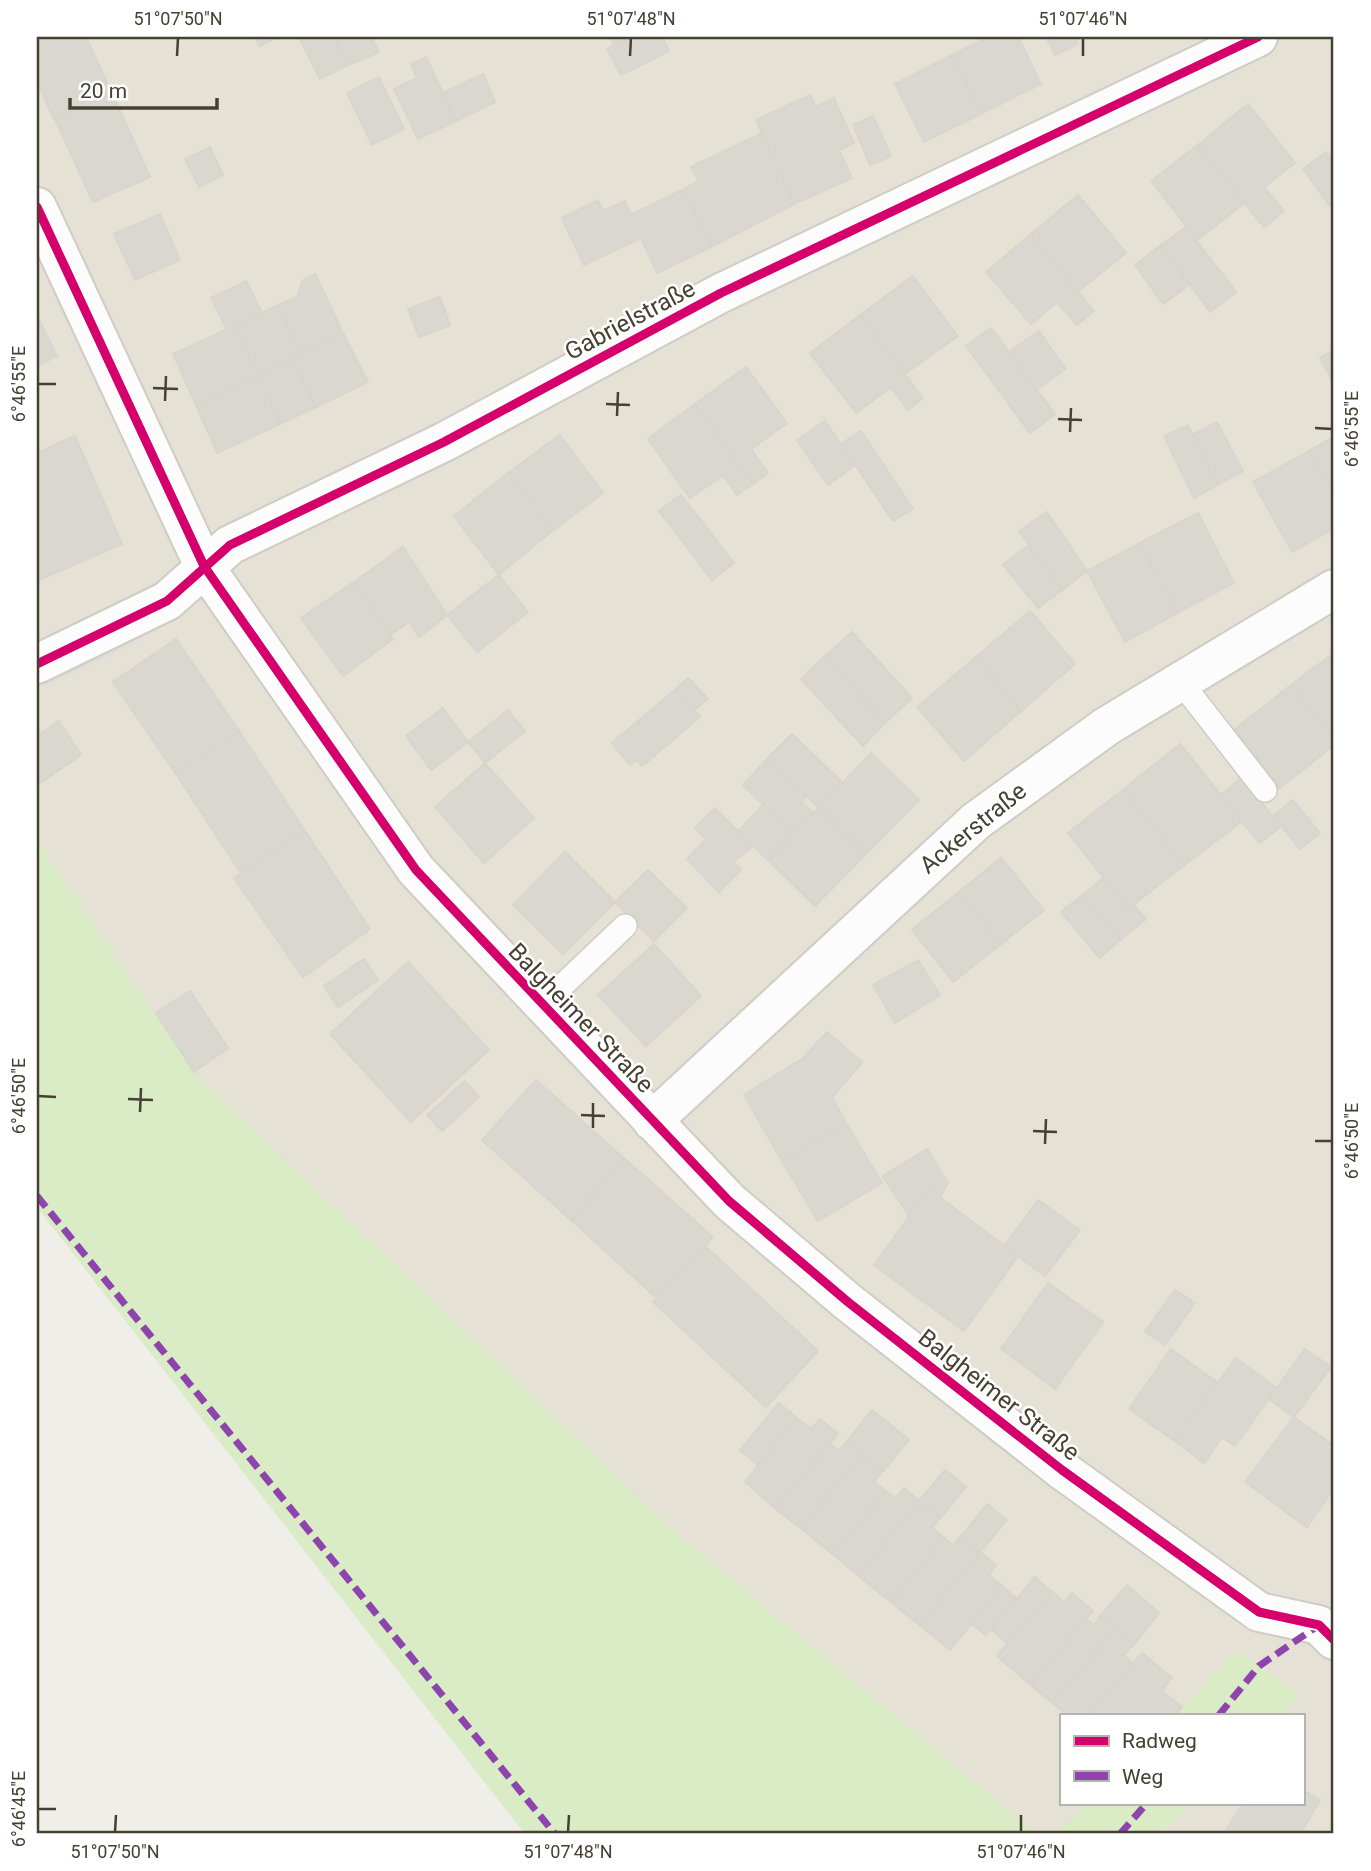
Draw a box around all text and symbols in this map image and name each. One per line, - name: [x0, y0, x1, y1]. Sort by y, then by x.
- text: 51°07'50"N: [133, 8, 223, 29]
- text: 51°07'48"N: [586, 8, 676, 29]
- text: 51°07'46"N: [1038, 8, 1128, 29]
- scale bar: [70, 66, 217, 110]
- text: 20 m: [80, 79, 127, 103]
- street label: Gabrielstraße: [560, 274, 700, 366]
- text: 6°46'55"E: [8, 346, 29, 422]
- text: 6°46'55"E: [1341, 391, 1362, 467]
- street label: Ackerstraße: [914, 777, 1032, 879]
- street label: Balgheimer Straße: [503, 937, 659, 1099]
- text: 6°46'50"E: [8, 1058, 29, 1134]
- text: 6°46'50"E: [1341, 1103, 1362, 1179]
- street label: Balgheimer Straße: [913, 1323, 1085, 1467]
- legend: [1060, 1714, 1304, 1804]
- text: Radweg: [1122, 1729, 1197, 1753]
- text: Weg: [1122, 1765, 1163, 1789]
- text: 6°46'45"E: [8, 1771, 29, 1847]
- text: 51°07'50"N: [70, 1841, 160, 1862]
- text: 51°07'48"N: [523, 1841, 613, 1862]
- text: 51°07'46"N: [976, 1841, 1066, 1862]

